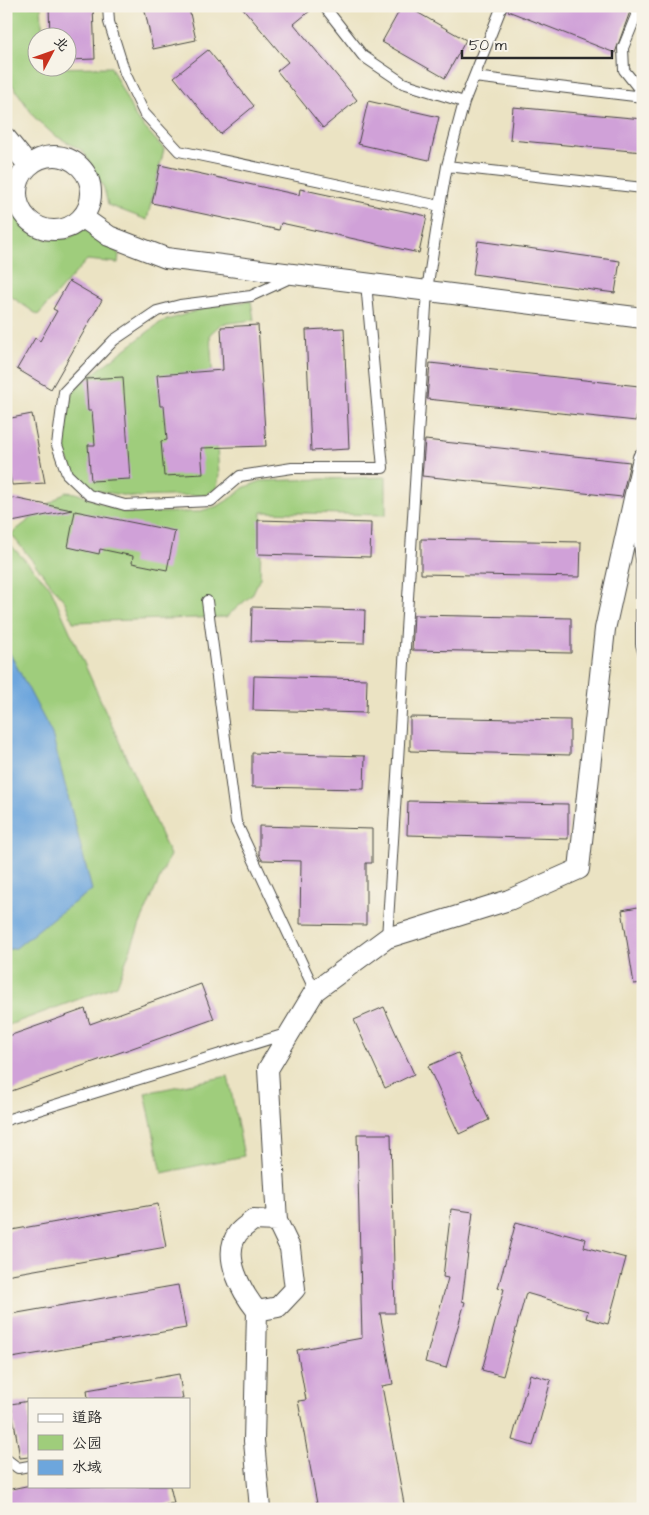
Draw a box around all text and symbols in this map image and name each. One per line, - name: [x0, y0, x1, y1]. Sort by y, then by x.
- north arrow: [28, 28, 78, 78]
- scale bar: [462, 28, 612, 60]
- text: 北: [49, 32, 73, 56]
- text: 50 m: [469, 35, 507, 56]
- legend: [28, 1398, 190, 1488]
- text: 道路: [72, 1407, 102, 1428]
- text: 公园: [72, 1433, 102, 1454]
- text: 水域: [72, 1457, 102, 1478]

